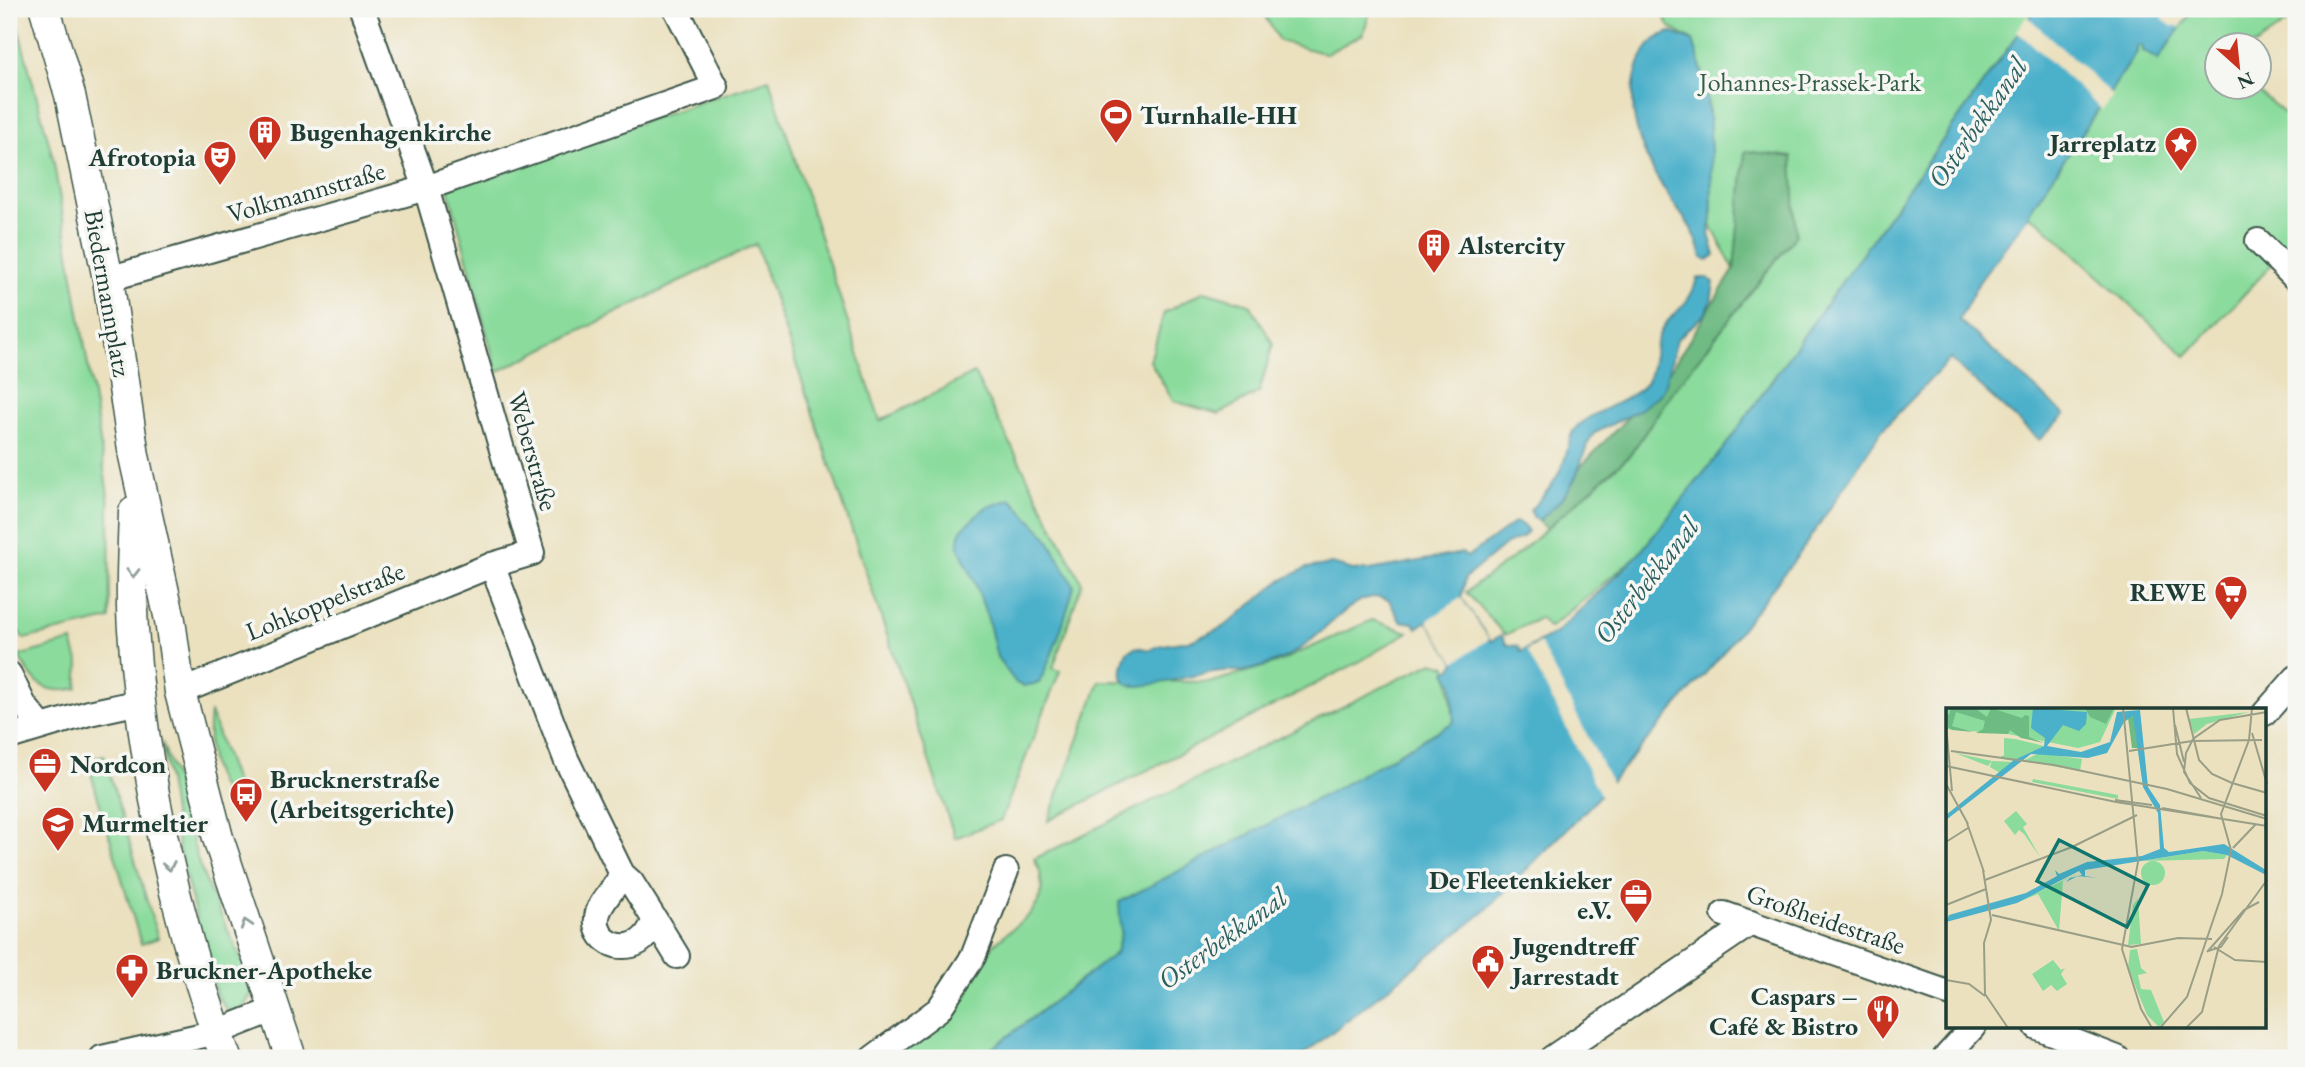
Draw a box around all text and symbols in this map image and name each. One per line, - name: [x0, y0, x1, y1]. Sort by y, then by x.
- north arrow: [2204, 32, 2274, 102]
- water label: Osterbekkanal: [1919, 49, 2036, 194]
- park label: Johannes-Prassek-Park: [1697, 65, 1922, 99]
- text: N: [2232, 66, 2258, 96]
- sports icon: Turnhalle-HH: [1097, 96, 1135, 145]
- place label: Turnhalle-HH: [1140, 98, 1297, 132]
- building icon: Bugenhagenkirche: [246, 113, 284, 162]
- place label: Bugenhagenkirche: [290, 115, 492, 149]
- place icon: Jarreplatz: [2162, 124, 2200, 173]
- place label: Jarreplatz: [2047, 126, 2156, 160]
- theatre icon: Afrotopia: [201, 138, 239, 187]
- place label: Afrotopia: [87, 140, 197, 174]
- street label: Volkmannstraße: [223, 153, 389, 231]
- street label: Biedermannplatz: [77, 207, 139, 379]
- building icon: Alstercity: [1415, 226, 1453, 275]
- place label: Alstercity: [1457, 228, 1566, 262]
- street label: Weberstraße: [500, 387, 566, 515]
- water label: Osterbekkanal: [1585, 508, 1707, 651]
- street label: Lohkoppelstraße: [241, 554, 409, 648]
- one-way arrow: [125, 568, 141, 579]
- supermarket icon: REWE: [2212, 573, 2250, 622]
- place label: REWE: [2130, 575, 2206, 609]
- inset map: [1946, 708, 2266, 1028]
- office icon: Nordcon: [26, 745, 64, 794]
- place label: Nordcon: [70, 747, 167, 781]
- place label: Brucknerstraße (Arbeitsgerichte): [270, 762, 454, 826]
- bus stop icon: Brucknerstraße (Arbeitsgerichte): [227, 775, 265, 824]
- school or university icon: Murmeltier: [39, 804, 77, 853]
- place label: Murmeltier: [82, 806, 208, 840]
- one-way arrow: [160, 860, 175, 872]
- place label: De Fleetenkieker e.V.: [1429, 863, 1612, 927]
- office icon: De Fleetenkieker e.V.: [1617, 876, 1655, 925]
- street label: Großheidestraße: [1742, 876, 1910, 962]
- water label: Osterbekkanal: [1150, 878, 1295, 997]
- one-way arrow: [239, 918, 254, 930]
- place label: Jugendtreff Jarrestadt: [1509, 929, 1640, 993]
- public building icon: Jugendtreff Jarrestadt: [1469, 942, 1507, 991]
- pharmacy icon: Bruckner-Apotheke: [113, 951, 151, 1000]
- place label: Bruckner-Apotheke: [156, 953, 372, 987]
- place label: Caspars – Café & Bistro: [1709, 979, 1858, 1043]
- restaurant icon: Caspars – Café & Bistro: [1864, 992, 1902, 1041]

